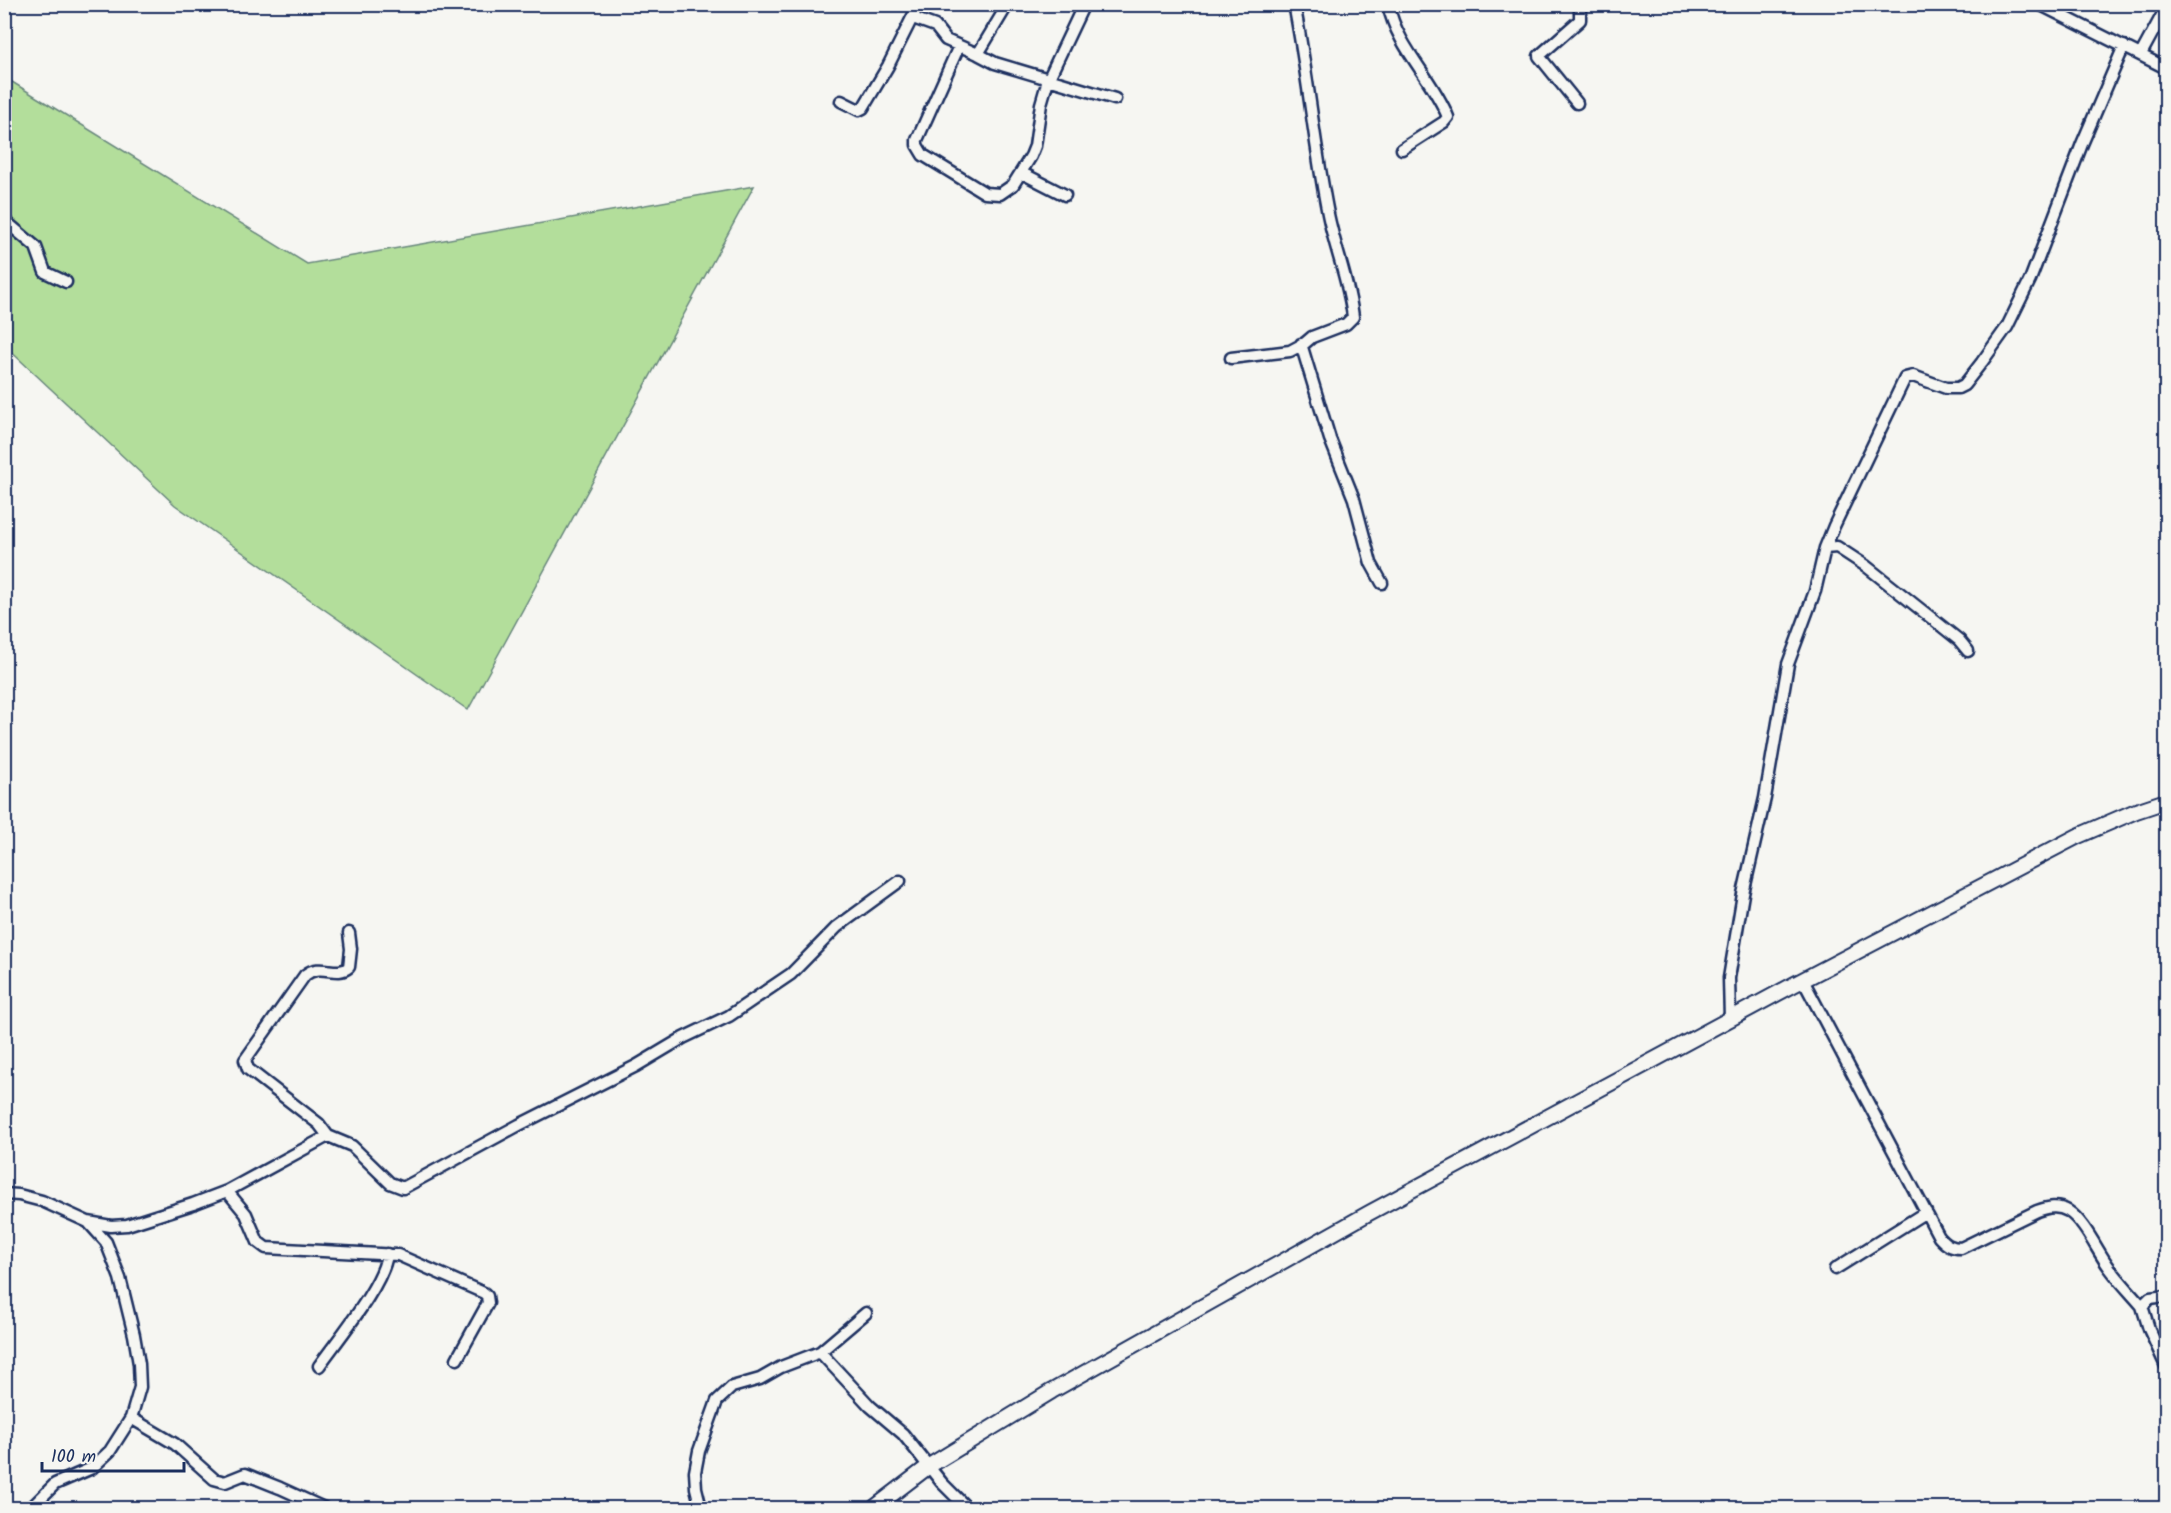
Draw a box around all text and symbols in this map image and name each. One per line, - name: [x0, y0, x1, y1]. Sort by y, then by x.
- scale bar: [42, 1435, 184, 1473]
- text: 100 m: [51, 1443, 96, 1472]

